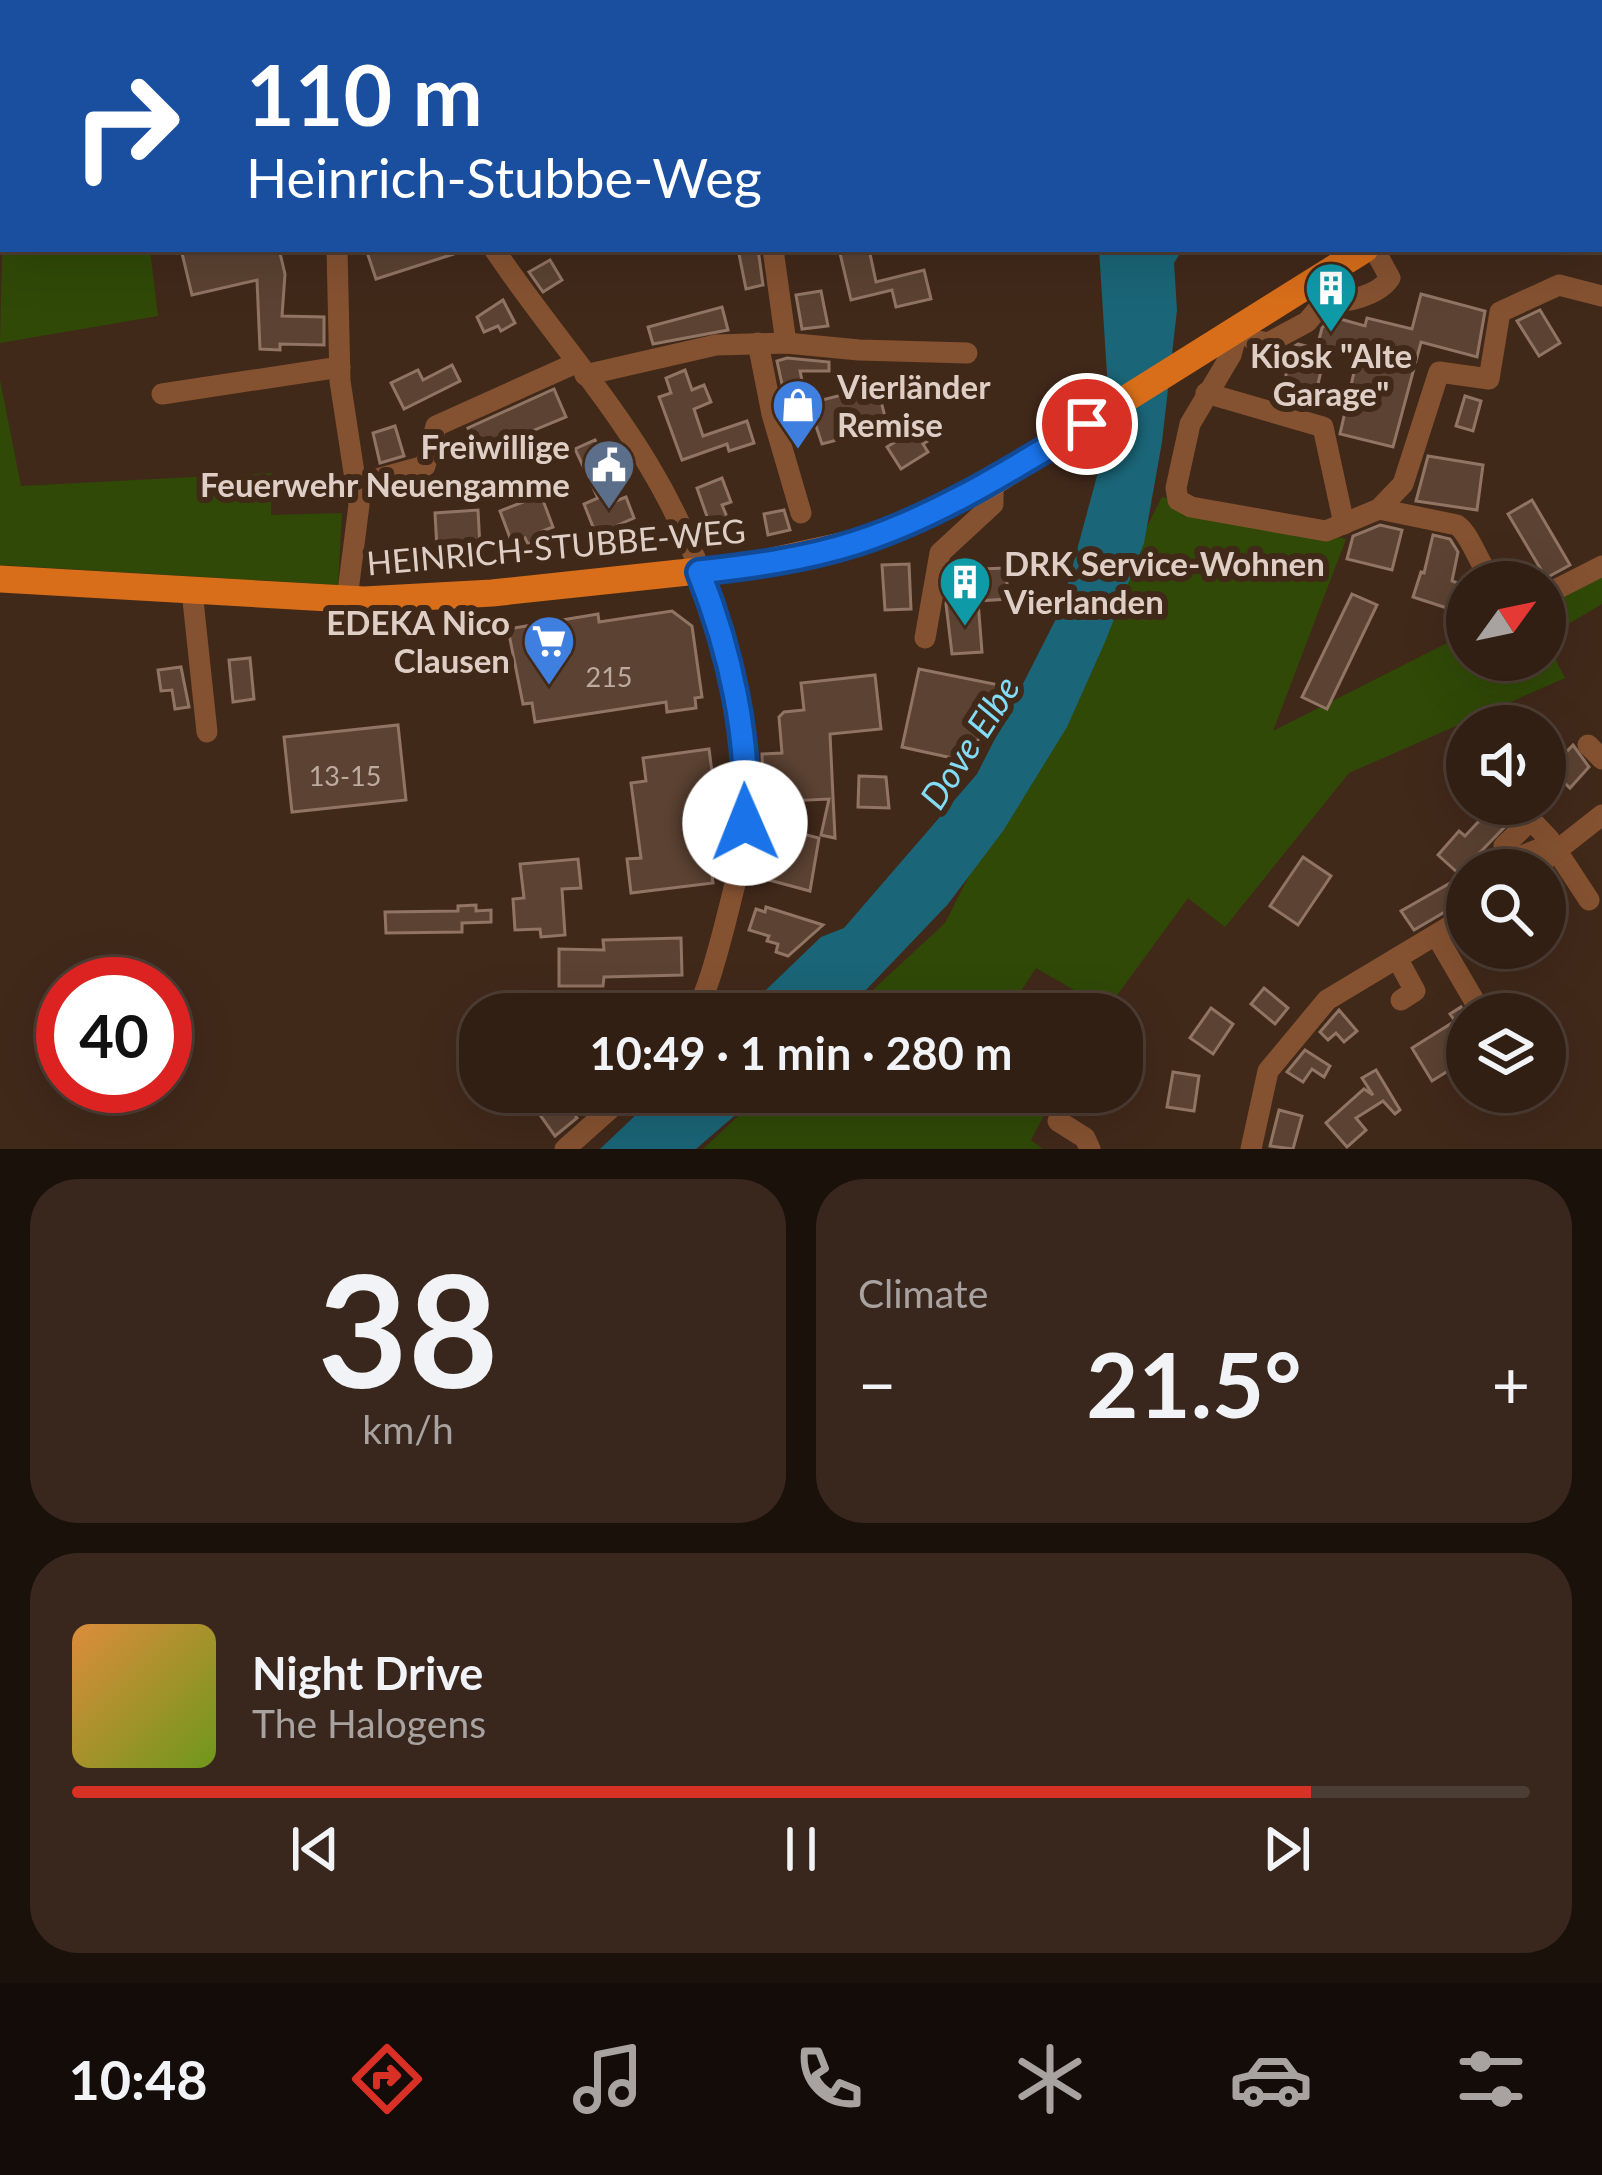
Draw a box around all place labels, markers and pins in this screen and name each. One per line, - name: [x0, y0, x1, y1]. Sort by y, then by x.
- building icon: Kiosk "Alte Garage": [1303, 260, 1359, 334]
- place label: Kiosk "Alte Garage": [1250, 335, 1412, 413]
- place label: Vierländer Remise: [836, 366, 991, 444]
- pin: [1036, 373, 1138, 475]
- shop icon: Vierländer Remise: [770, 377, 826, 451]
- place label: Freiwillige Feuerwehr Neuengamme: [200, 426, 570, 504]
- public building icon: Freiwillige Feuerwehr Neuengamme: [581, 437, 637, 511]
- place label: DRK Service-Wohnen Vierlanden: [1003, 543, 1325, 621]
- building icon: DRK Service-Wohnen Vierlanden: [937, 554, 993, 628]
- place label: EDEKA Nico Clausen: [326, 602, 510, 680]
- supermarket icon: EDEKA Nico Clausen: [521, 613, 577, 687]

